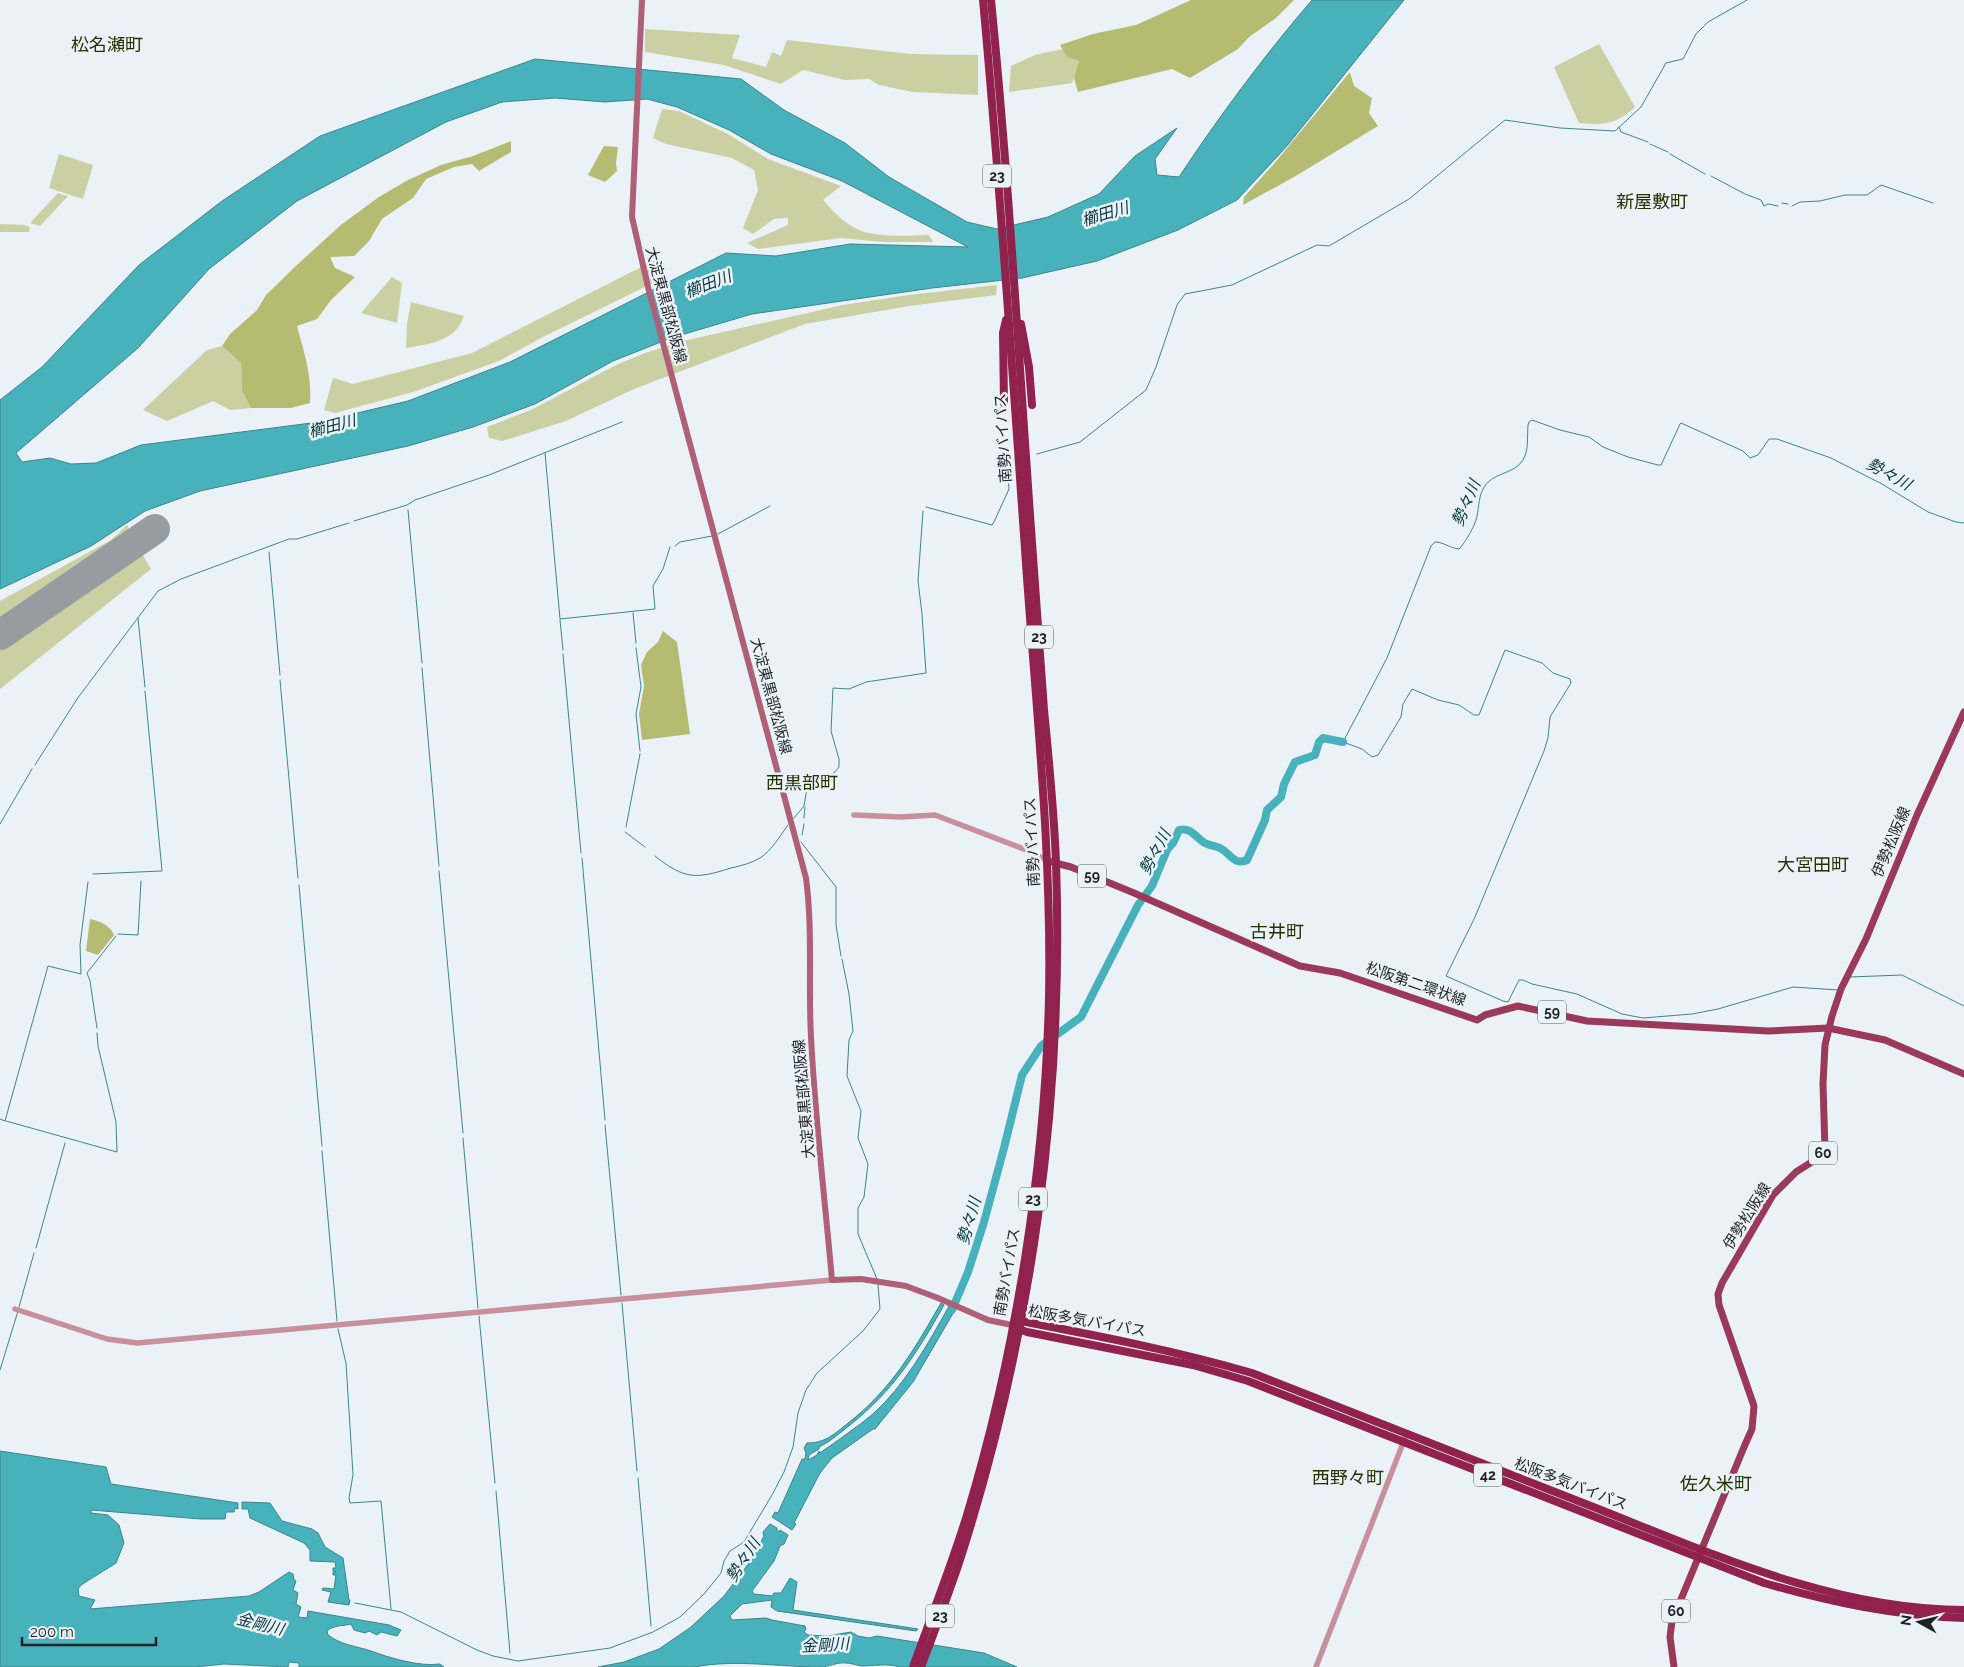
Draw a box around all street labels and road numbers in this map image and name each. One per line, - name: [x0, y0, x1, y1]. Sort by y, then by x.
- road number: 23: [983, 165, 1011, 188]
- street label: 大淀東黒部松阪線: [642, 245, 690, 365]
- street label: 南勢バイパス: [991, 393, 1015, 483]
- road number: 23: [1025, 626, 1053, 649]
- street label: 大淀東黒部松阪線: [747, 636, 795, 756]
- street label: 南勢バイパス: [1021, 797, 1043, 887]
- street label: 伊勢松阪線: [1868, 804, 1914, 880]
- road number: 59: [1078, 864, 1106, 888]
- street label: 松阪第二環状線: [1363, 958, 1469, 1010]
- road number: 59: [1538, 1000, 1566, 1024]
- street label: 大淀東黒部松阪線: [790, 1038, 818, 1160]
- road number: 60: [1809, 1142, 1837, 1164]
- street label: 伊勢松阪線: [1719, 1179, 1775, 1253]
- road number: 23: [1019, 1188, 1047, 1210]
- street label: 南勢バイパス: [990, 1226, 1024, 1318]
- street label: 松阪多気バイパス: [1026, 1302, 1148, 1340]
- street label: 松阪多気バイパス: [1512, 1454, 1630, 1514]
- road number: 42: [1474, 1464, 1502, 1486]
- road number: 60: [1662, 1600, 1690, 1622]
- road number: 23: [926, 1604, 954, 1628]

